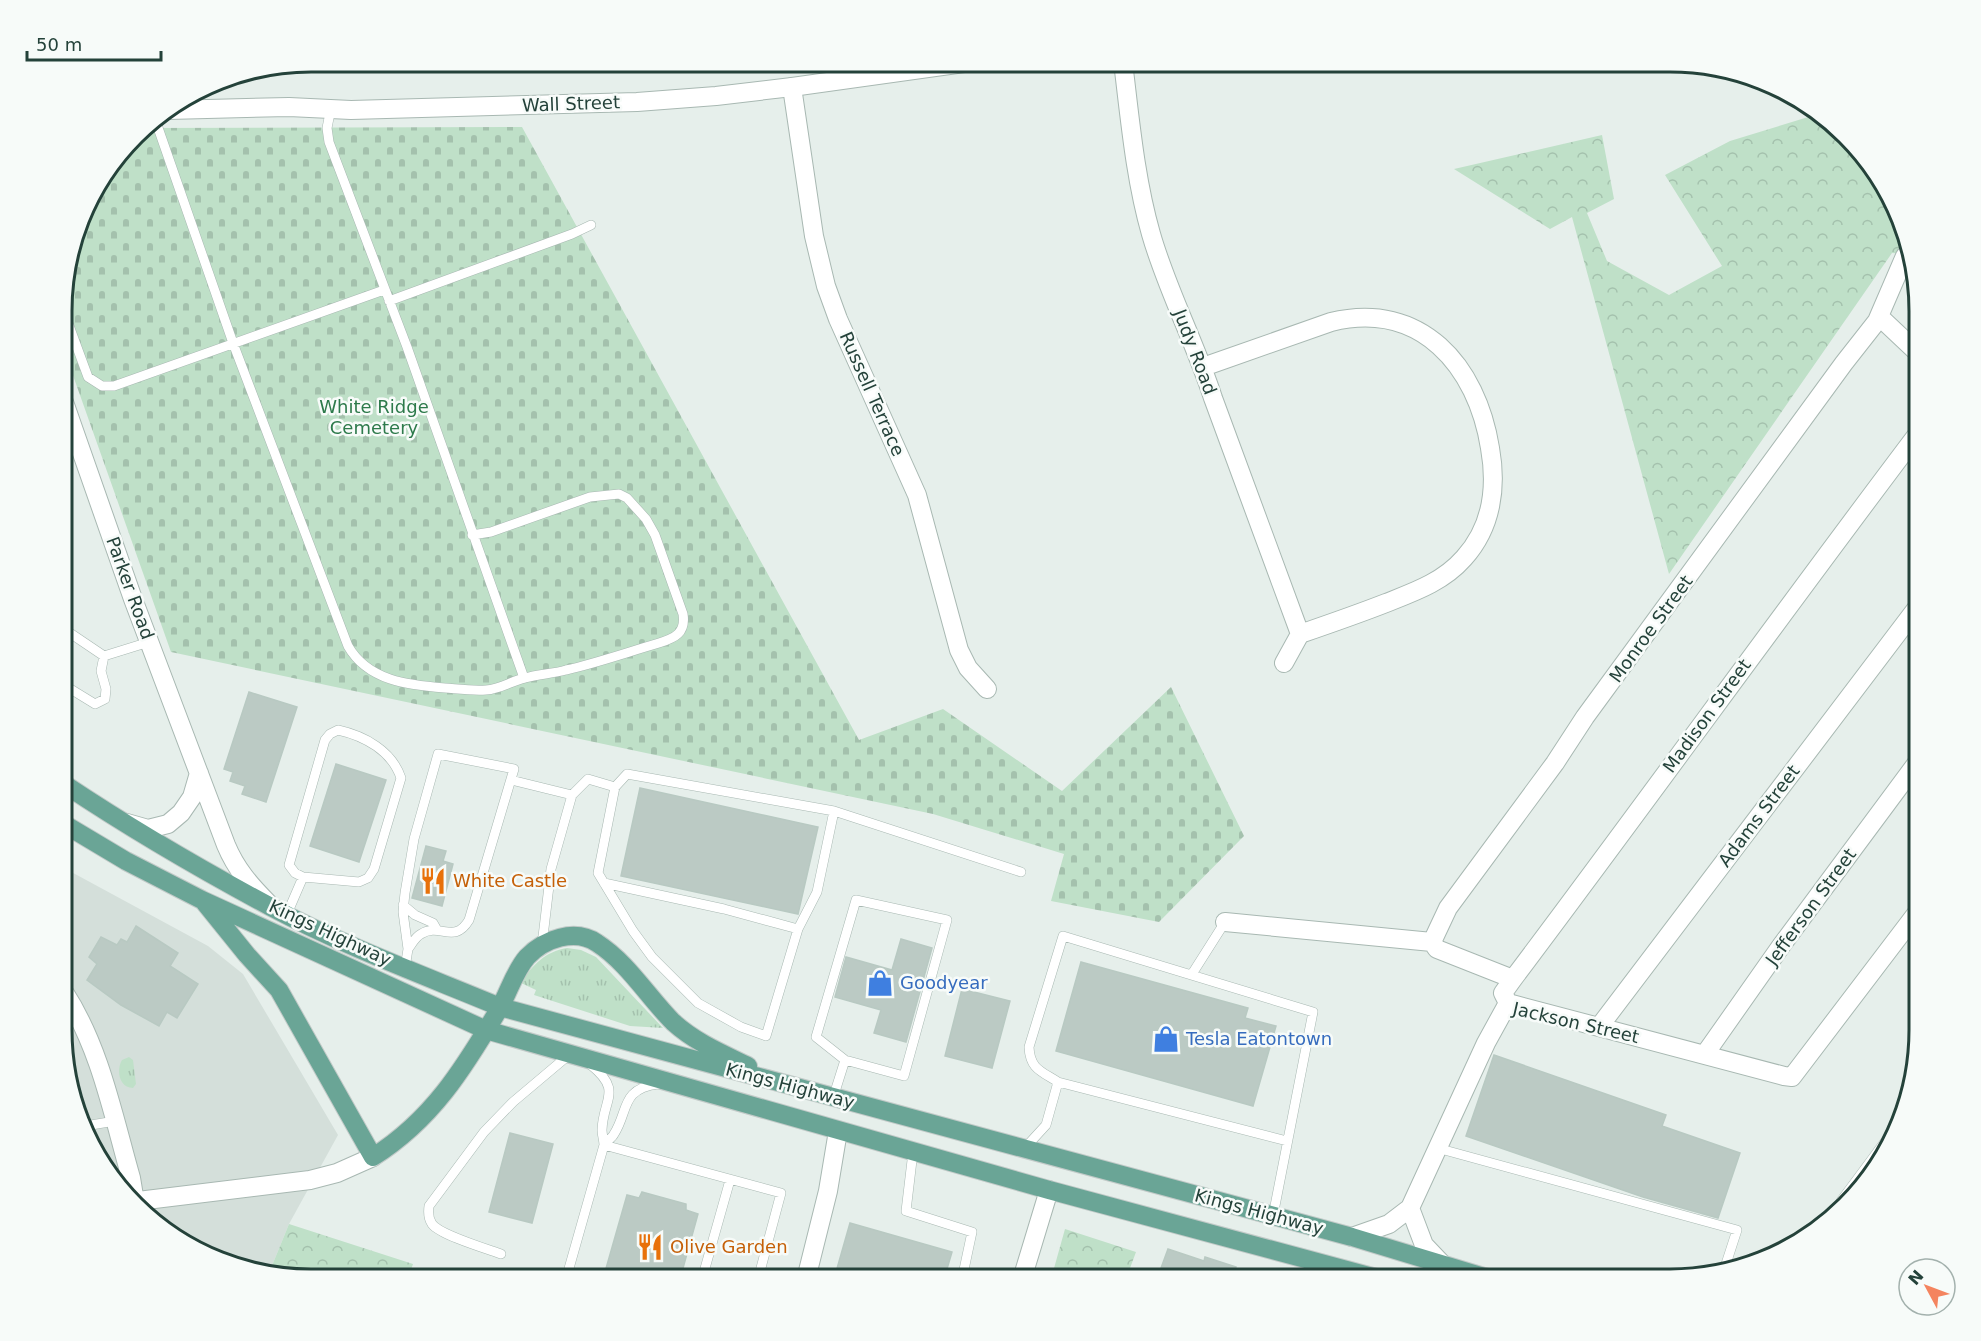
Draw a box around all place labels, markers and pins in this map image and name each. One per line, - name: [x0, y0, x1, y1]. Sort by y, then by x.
- restaurant icon: White Castle: [418, 866, 448, 896]
- place label: White Castle: [453, 870, 567, 891]
- shop icon: Goodyear: [865, 968, 895, 998]
- place label: Goodyear: [900, 972, 988, 993]
- shop icon: Tesla Eatontown: [1151, 1024, 1181, 1054]
- place label: Tesla Eatontown: [1185, 1028, 1332, 1049]
- restaurant icon: Olive Garden: [635, 1232, 665, 1262]
- place label: Olive Garden: [670, 1236, 788, 1257]

